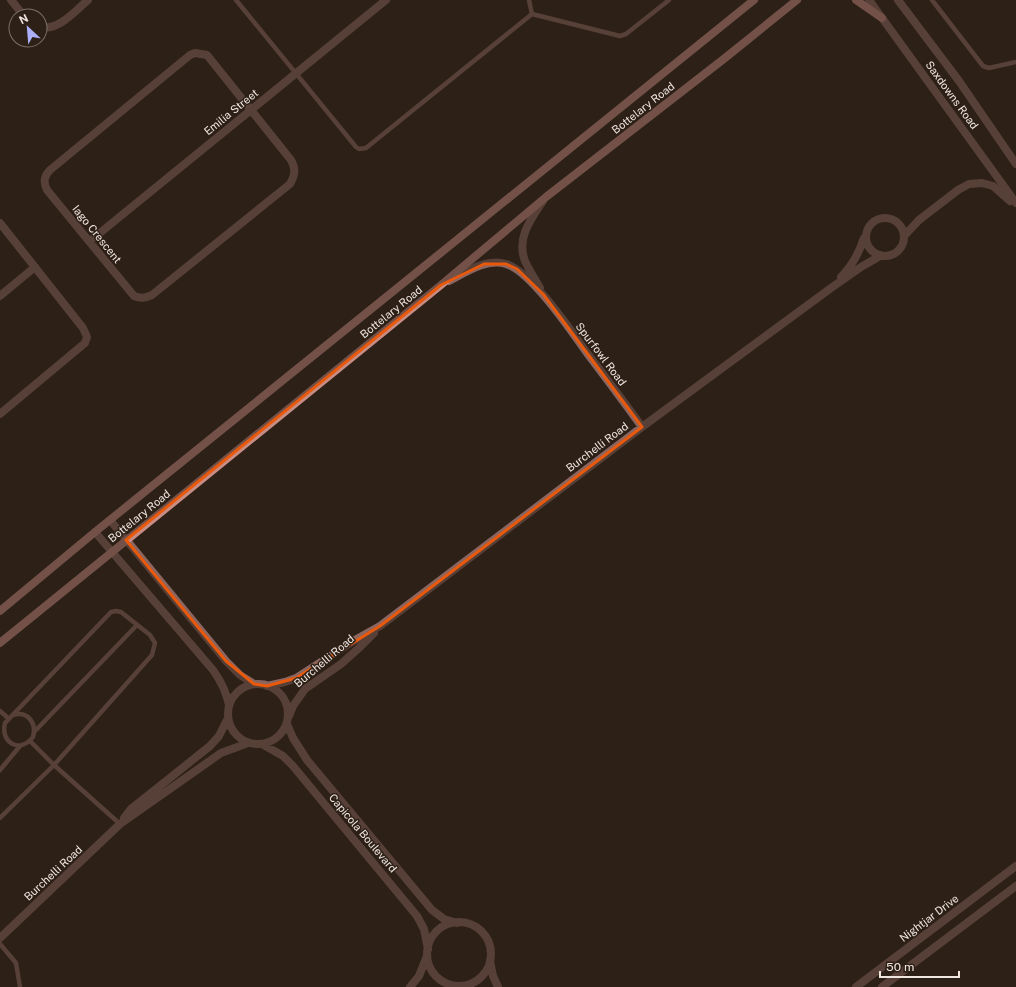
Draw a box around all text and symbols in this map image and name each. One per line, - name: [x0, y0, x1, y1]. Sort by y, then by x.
- north arrow: [8, 8, 48, 48]
- text: N: [17, 12, 30, 26]
- street label: Saxdowns Road: [923, 59, 981, 131]
- street label: Bottelary Road: [609, 80, 677, 136]
- street label: Emilia Street: [202, 87, 260, 137]
- street label: Iago Crescent: [70, 203, 124, 265]
- street label: Bottelary Road: [358, 283, 424, 341]
- street label: Spurfowl Road: [573, 320, 629, 388]
- street label: Burchelli Road: [564, 420, 630, 474]
- street label: Bottelary Road: [106, 487, 172, 545]
- street label: Burchelli Road: [292, 632, 356, 690]
- street label: Capicola Boulevard: [327, 791, 399, 875]
- street label: Burchelli Road: [22, 843, 84, 903]
- street label: Nightjar Drive: [897, 892, 961, 944]
- scale bar: [880, 953, 959, 979]
- text: 50 m: [886, 960, 914, 974]

